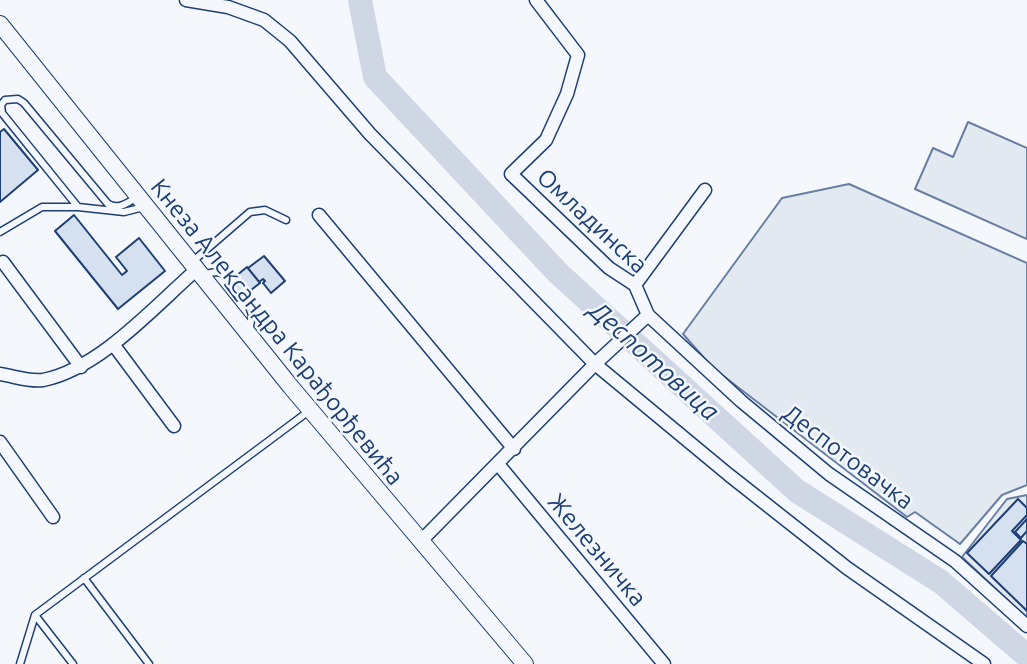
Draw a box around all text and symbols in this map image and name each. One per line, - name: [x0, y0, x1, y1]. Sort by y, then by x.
- street label: Омладинска: [531, 163, 653, 279]
- street label: Кнеза Александра Карађорђевића: [145, 173, 409, 491]
- water label: Деспотовица: [583, 295, 725, 427]
- street label: Деспотовачка: [777, 398, 919, 516]
- street label: Железничка: [542, 488, 652, 612]

